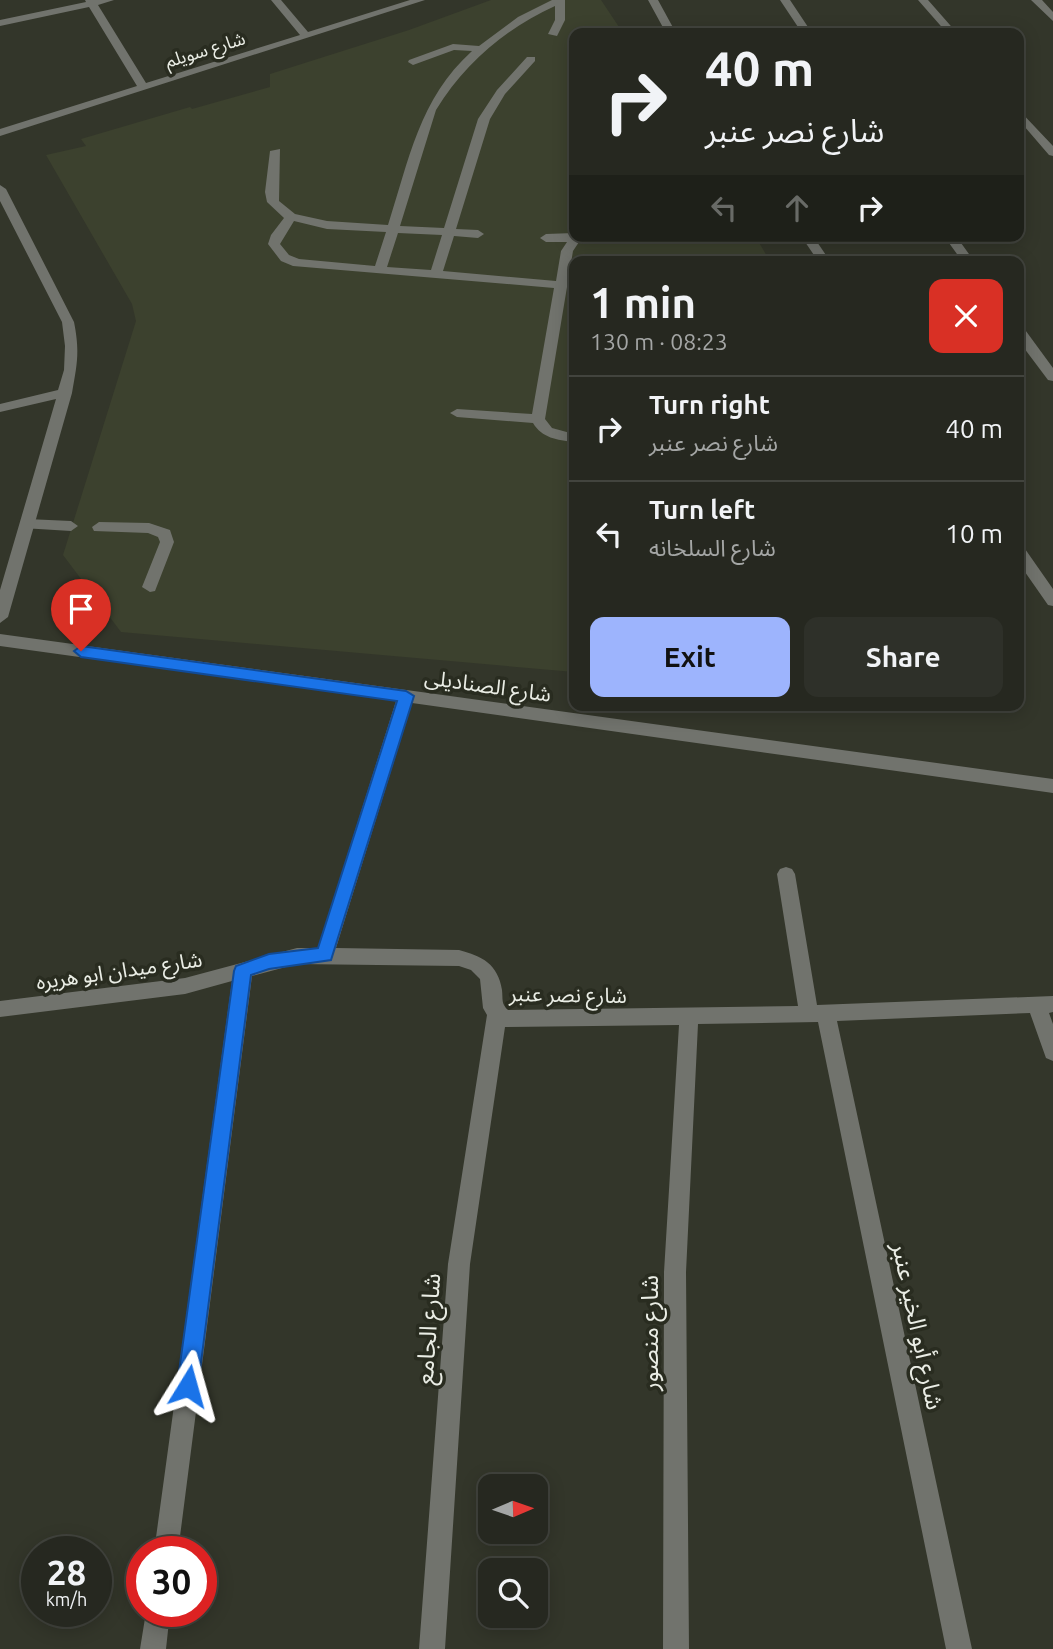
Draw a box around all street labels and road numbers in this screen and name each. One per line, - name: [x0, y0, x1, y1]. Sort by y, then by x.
- street label: شارع سويلم: [163, 27, 249, 75]
- street label: شارع الصناديلى: [423, 664, 553, 710]
- street label: شارع ميدان ابو هريره: [34, 946, 204, 997]
- street label: شارع نصر عنبر: [508, 981, 627, 1011]
- street label: شارع أبو الخير عنبر: [883, 1238, 951, 1413]
- street label: شارع الجامع: [411, 1272, 449, 1386]
- street label: شارع منصور: [636, 1275, 667, 1392]

